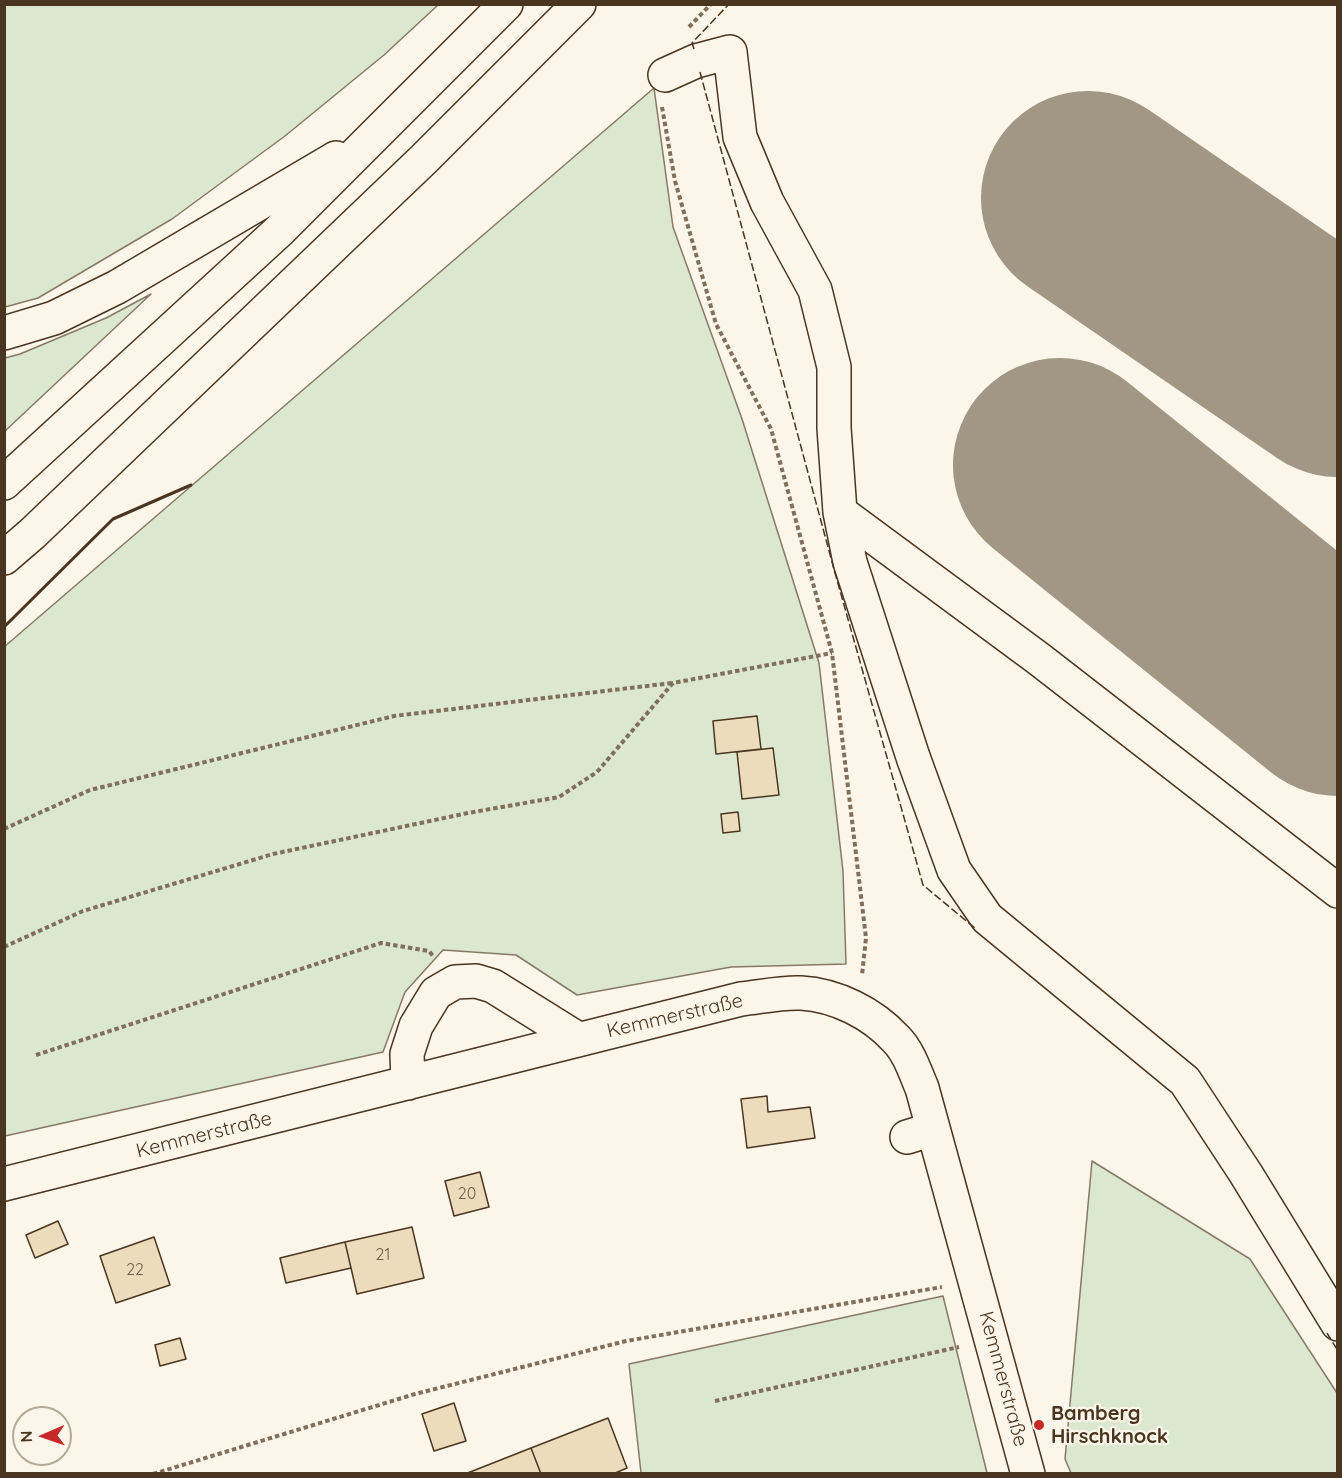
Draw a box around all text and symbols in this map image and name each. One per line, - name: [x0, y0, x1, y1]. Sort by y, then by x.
- street label: Kemmerstraße: [605, 989, 745, 1043]
- street label: Kemmerstraße: [134, 1107, 274, 1163]
- house number: 20: [458, 1184, 476, 1204]
- house number: 21: [376, 1245, 390, 1265]
- house number: 22: [126, 1260, 144, 1280]
- street label: Kemmerstraße: [973, 1309, 1033, 1449]
- place label: Bamberg Hirschknock: [1051, 1402, 1168, 1449]
- north arrow: [12, 1406, 72, 1466]
- marker: Bamberg Hirschknock: [1032, 1418, 1046, 1432]
- text: N: [16, 1430, 36, 1443]

